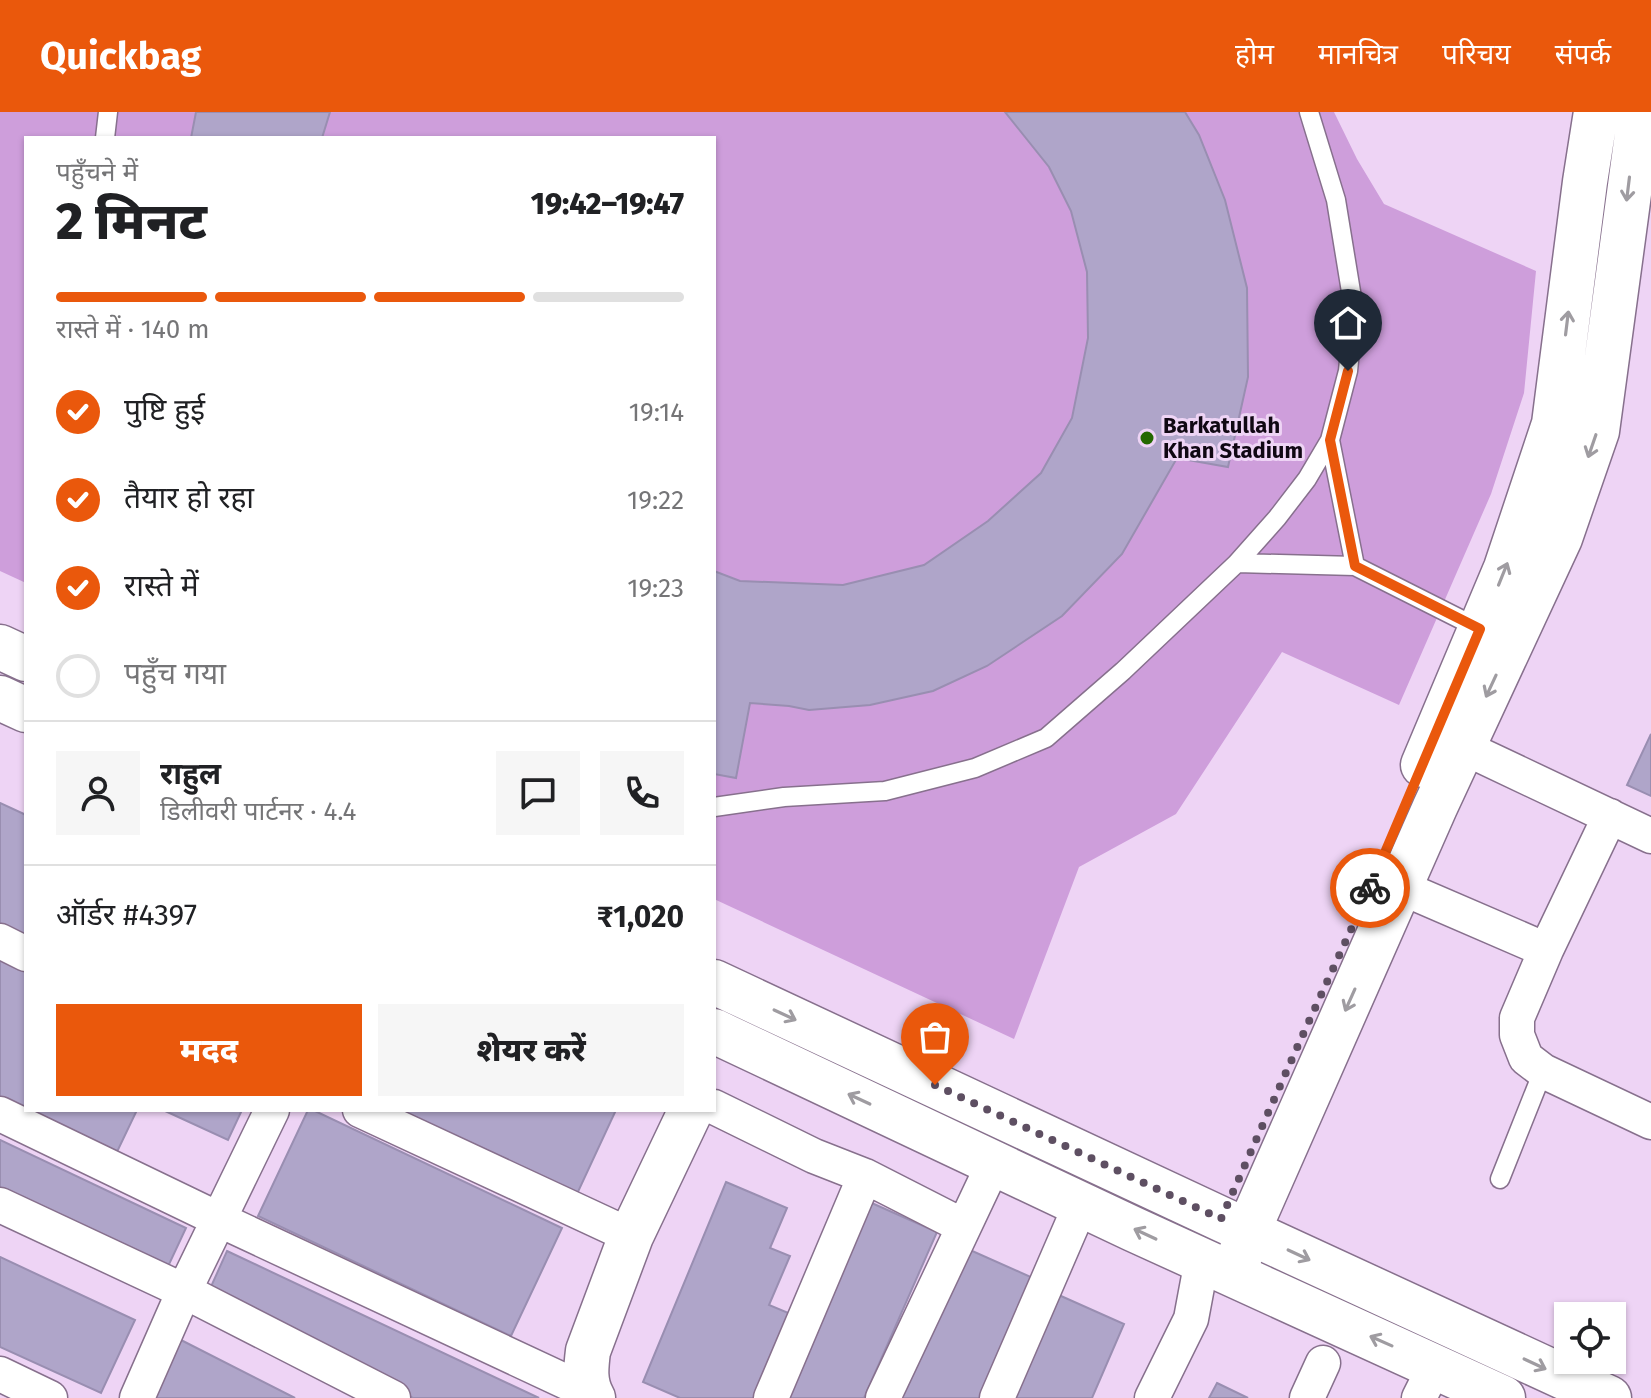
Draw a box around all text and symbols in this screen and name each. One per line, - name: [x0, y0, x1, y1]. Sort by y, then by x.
- text: Quickbag: [40, 33, 202, 79]
- text: होम: [1235, 38, 1274, 71]
- text: मानचित्र: [1318, 38, 1398, 71]
- text: परिचय: [1442, 38, 1511, 71]
- text: संपर्क: [1555, 38, 1611, 71]
- text: पहुँचने में: [56, 157, 138, 188]
- one-way arrow: [1621, 175, 1636, 202]
- text: 19:42–19:47: [531, 186, 684, 222]
- text: 2 मिनट: [56, 190, 207, 253]
- pin: [1314, 289, 1382, 371]
- icon: home: [1326, 301, 1370, 345]
- one-way arrow: [1560, 311, 1575, 336]
- text: रास्ते में · 140 m: [56, 314, 210, 345]
- icon: check: [56, 390, 100, 434]
- text: पुष्टि हुई: [124, 392, 205, 428]
- text: 19:14: [629, 397, 684, 428]
- place label: Barkatullah Khan Stadium: [1163, 412, 1303, 464]
- marker: Barkatullah Khan Stadium: [1138, 429, 1156, 447]
- one-way arrow: [1583, 434, 1598, 459]
- icon: check: [56, 478, 100, 522]
- text: तैयार हो रहा: [124, 480, 254, 516]
- text: 19:22: [627, 485, 684, 516]
- one-way arrow: [1497, 562, 1511, 587]
- icon: check: [56, 566, 100, 610]
- text: रास्ते में: [124, 568, 199, 604]
- text: 19:23: [627, 573, 684, 604]
- text: पहुँच गया: [124, 656, 226, 692]
- one-way arrow: [1483, 673, 1498, 698]
- button: person: [56, 751, 140, 835]
- button: chat: [496, 751, 580, 835]
- button: phone: [600, 751, 684, 835]
- text: राहुल: [160, 756, 221, 792]
- text: डिलीवरी पार्टनर · 4.4: [160, 796, 356, 827]
- courier: [1330, 848, 1410, 928]
- icon: bike: [1348, 866, 1392, 910]
- text: ऑर्डर #4397: [56, 897, 197, 933]
- text: ₹1,020: [597, 899, 684, 935]
- one-way arrow: [1342, 987, 1357, 1011]
- pin: [901, 1003, 969, 1085]
- button: मदद: [56, 1004, 362, 1096]
- button: शेयर करें: [378, 1004, 684, 1096]
- one-way arrow: [772, 1008, 796, 1023]
- icon: bag: [913, 1015, 957, 1059]
- one-way arrow: [847, 1091, 871, 1106]
- one-way arrow: [1133, 1226, 1157, 1241]
- one-way arrow: [1287, 1248, 1311, 1263]
- map controls: [1554, 1302, 1626, 1374]
- button: locate: [1554, 1302, 1626, 1374]
- one-way arrow: [1370, 1333, 1394, 1348]
- one-way arrow: [1523, 1357, 1547, 1372]

